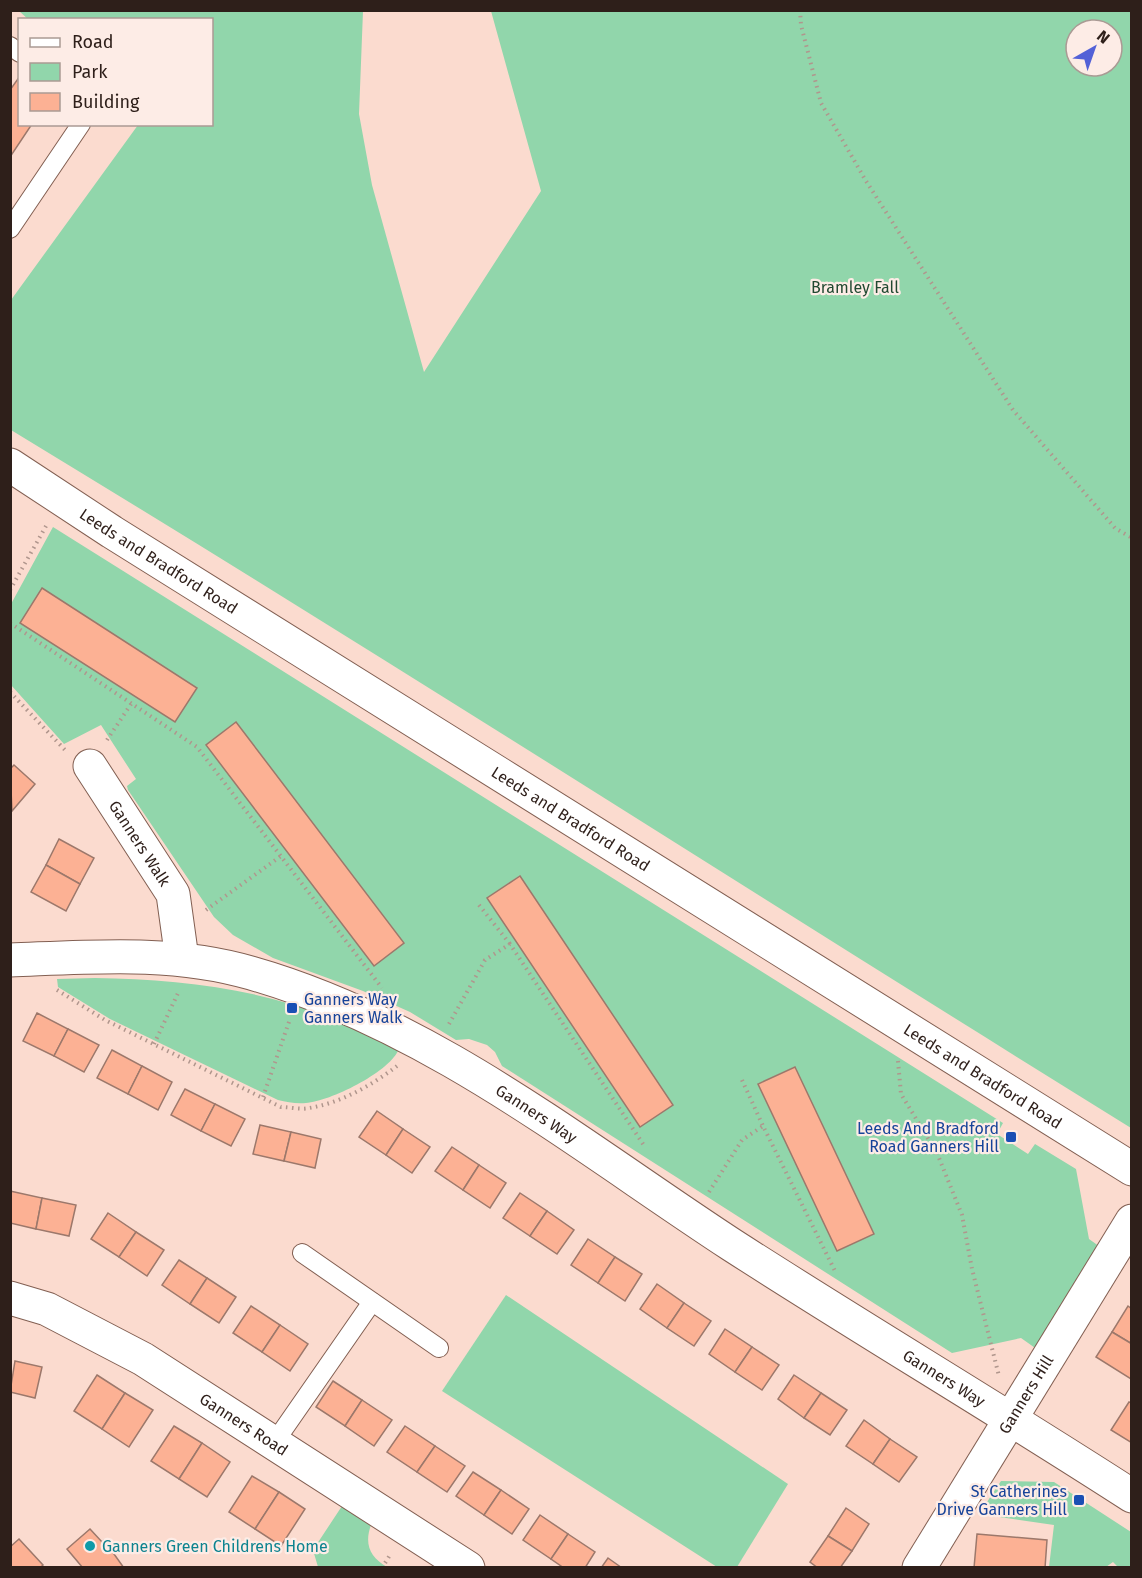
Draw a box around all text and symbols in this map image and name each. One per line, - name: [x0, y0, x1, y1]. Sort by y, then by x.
- legend: [18, 18, 213, 126]
- north arrow: [1064, 18, 1124, 78]
- text: N: [1093, 26, 1113, 48]
- text: Road: [72, 31, 114, 53]
- text: Park: [72, 61, 108, 83]
- text: Building: [72, 91, 140, 113]
- park label: Bramley Fall: [811, 278, 899, 297]
- street label: Leeds and Bradford Road: [76, 504, 241, 618]
- street label: Leeds and Bradford Road: [488, 762, 653, 875]
- street label: Ganners Walk: [105, 797, 175, 890]
- place label: Ganners Way Ganners Walk: [304, 990, 403, 1027]
- marker: Ganners Way Ganners Walk: [285, 1001, 299, 1015]
- street label: Leeds and Bradford Road: [900, 1019, 1066, 1133]
- street label: Ganners Way: [492, 1080, 581, 1147]
- place label: Leeds And Bradford Road Ganners Hill: [857, 1119, 999, 1156]
- marker: Leeds And Bradford Road Ganners Hill: [1004, 1130, 1018, 1144]
- street label: Ganners Way: [900, 1345, 989, 1411]
- street label: Ganners Hill: [994, 1351, 1057, 1437]
- street label: Ganners Road: [196, 1389, 292, 1459]
- place label: St Catherines Drive Ganners Hill: [937, 1482, 1067, 1519]
- marker: St Catherines Drive Ganners Hill: [1072, 1493, 1086, 1507]
- place label: Ganners Green Childrens Home: [102, 1537, 328, 1556]
- marker: Ganners Green Childrens Home: [83, 1539, 97, 1553]

